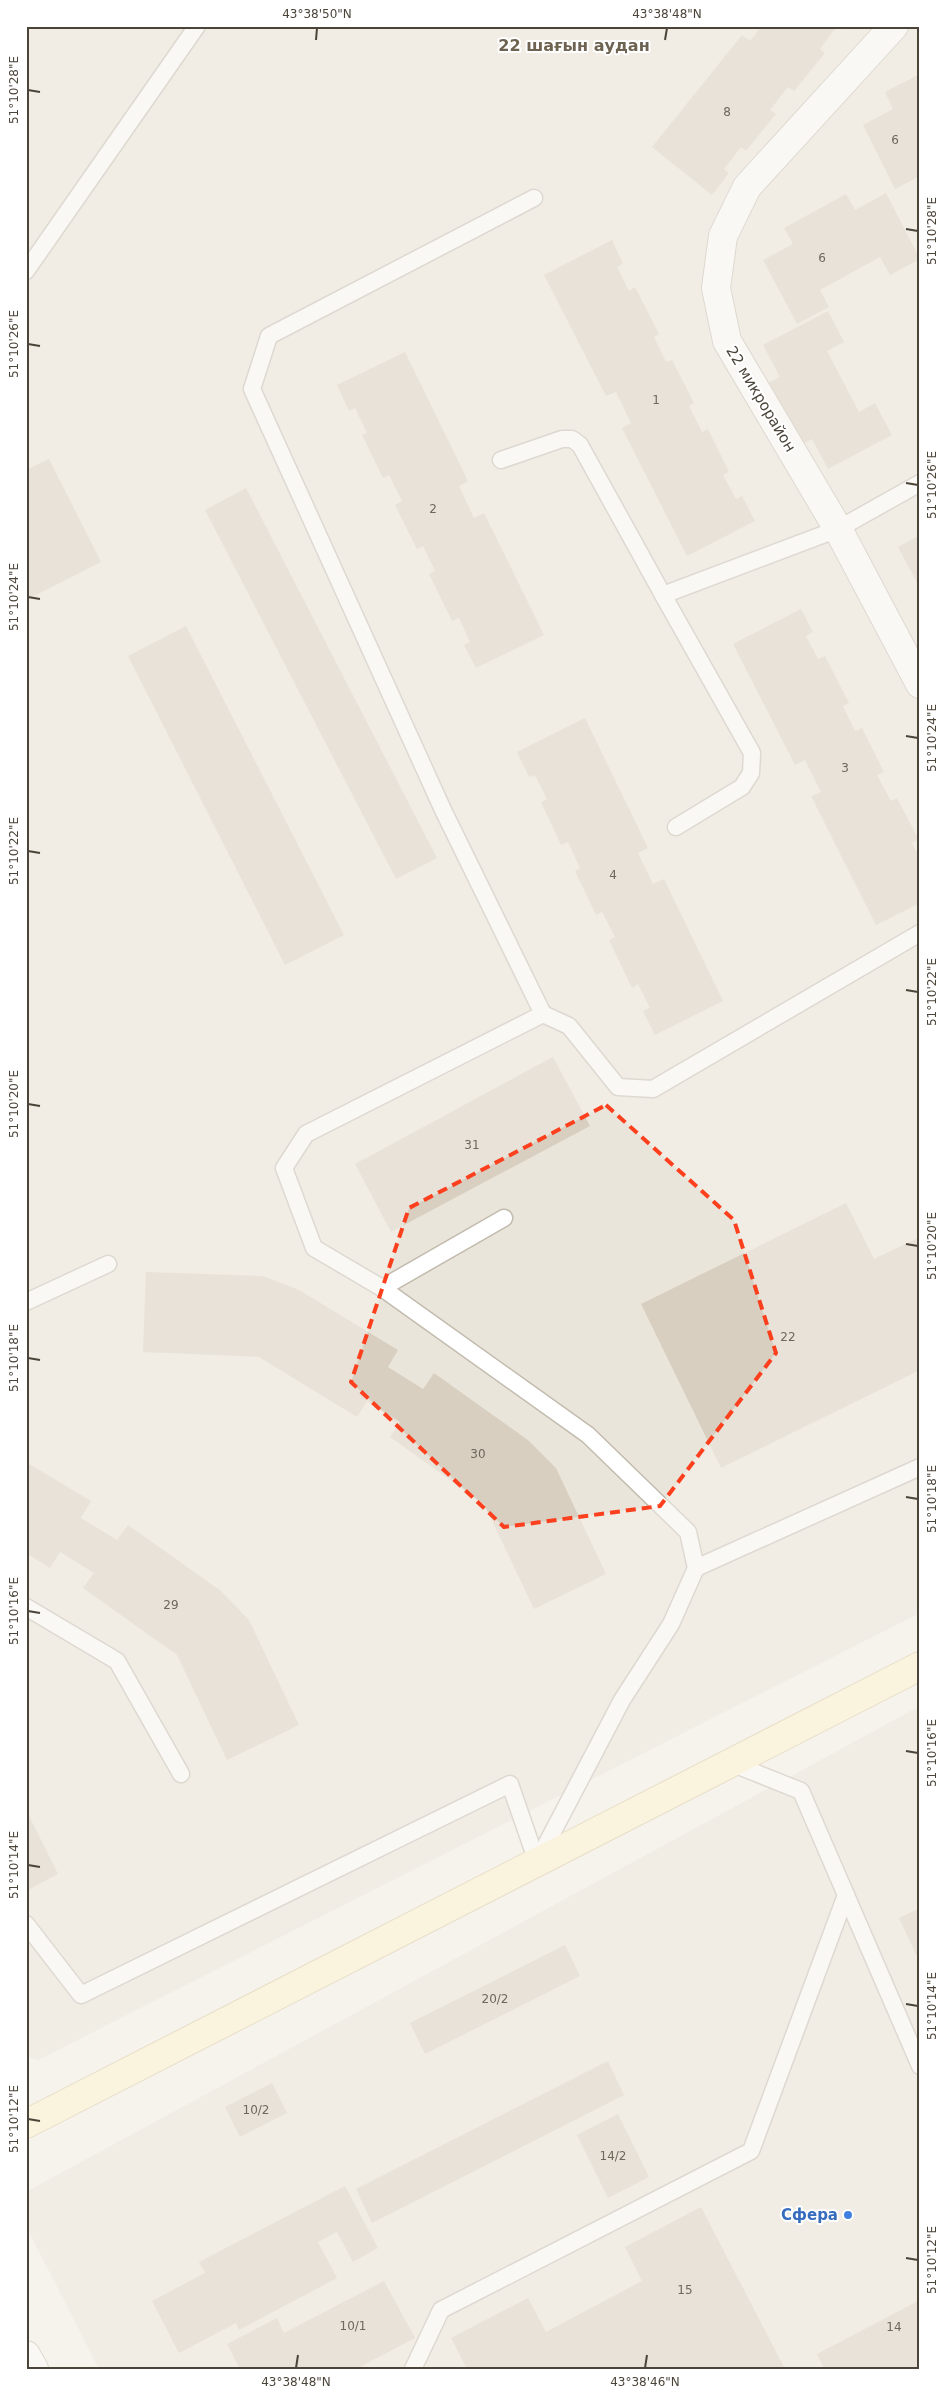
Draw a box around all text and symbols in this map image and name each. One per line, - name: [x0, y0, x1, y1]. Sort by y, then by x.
- text: 43°38'50"N: [282, 7, 352, 21]
- text: 43°38'48"N: [632, 7, 702, 21]
- district label: 22 шағын аудан: [498, 36, 650, 55]
- text: 51°10'28"E: [7, 56, 21, 124]
- house number: 8: [723, 105, 731, 119]
- house number: 6: [891, 133, 899, 147]
- text: 51°10'28"E: [925, 197, 939, 265]
- house number: 6: [818, 251, 826, 265]
- text: 51°10'26"E: [7, 310, 21, 378]
- street label: 22 микрорайон: [722, 343, 800, 455]
- house number: 1: [652, 393, 660, 407]
- text: 51°10'26"E: [925, 451, 939, 519]
- house number: 2: [429, 502, 437, 516]
- text: 51°10'24"E: [7, 563, 21, 631]
- text: 51°10'24"E: [925, 704, 939, 772]
- house number: 3: [841, 761, 849, 775]
- text: 51°10'22"E: [7, 817, 21, 885]
- house number: 4: [609, 868, 617, 882]
- text: 51°10'22"E: [925, 958, 939, 1026]
- text: 51°10'20"E: [7, 1070, 21, 1138]
- house number: 31: [464, 1138, 480, 1152]
- text: 51°10'20"E: [925, 1212, 939, 1280]
- text: 51°10'18"E: [7, 1324, 21, 1392]
- house number: 22: [780, 1330, 796, 1344]
- house number: 30: [470, 1447, 486, 1461]
- text: 51°10'18"E: [925, 1465, 939, 1533]
- text: 51°10'16"E: [7, 1577, 21, 1645]
- house number: 29: [163, 1598, 179, 1612]
- text: 51°10'16"E: [925, 1719, 939, 1787]
- text: 51°10'14"E: [7, 1831, 21, 1899]
- text: 51°10'14"E: [925, 1972, 939, 2040]
- house number: 20/2: [482, 1992, 508, 2006]
- text: 51°10'12"E: [7, 2085, 21, 2153]
- house number: 10/2: [243, 2103, 269, 2117]
- house number: 14/2: [600, 2149, 626, 2163]
- place label: Сфера: [781, 2206, 838, 2224]
- marker: Сфера: [842, 2209, 854, 2221]
- text: 51°10'12"E: [925, 2226, 939, 2294]
- house number: 15: [677, 2283, 693, 2297]
- house number: 10/1: [340, 2319, 366, 2333]
- house number: 14: [886, 2320, 902, 2334]
- text: 43°38'48"N: [261, 2375, 331, 2389]
- text: 43°38'46"N: [610, 2375, 680, 2389]

